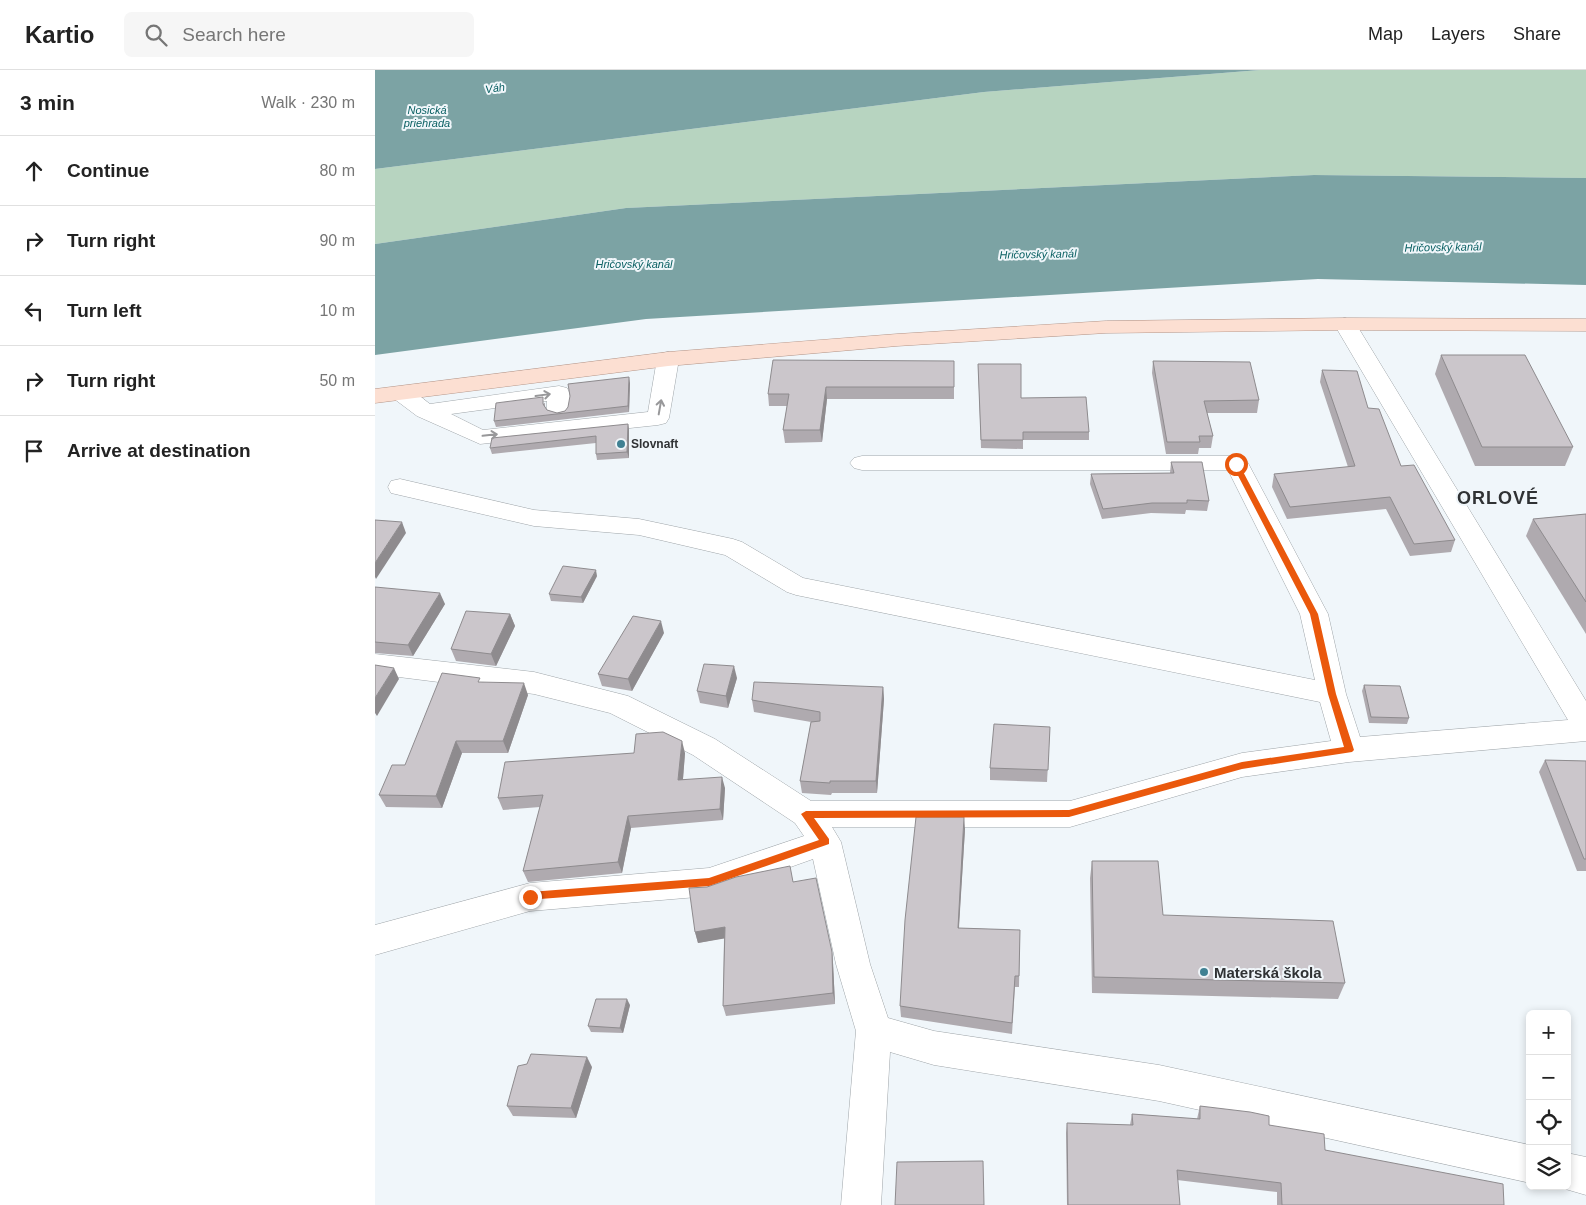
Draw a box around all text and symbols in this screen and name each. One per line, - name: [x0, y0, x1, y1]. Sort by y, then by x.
- search box: [124, 12, 474, 57]
- text: Kartio: [25, 21, 94, 48]
- icon: search: [142, 21, 170, 49]
- text: Search here: [182, 24, 286, 45]
- text: Map: [1368, 24, 1403, 44]
- text: Layers: [1431, 24, 1485, 44]
- text: Share: [1513, 24, 1561, 44]
- water label: Váh: [484, 81, 506, 95]
- text: 3 min: [20, 91, 75, 114]
- text: Walk · 230 m: [261, 94, 355, 111]
- water label: Nosická priehrada: [403, 104, 450, 129]
- icon: ahead: [20, 157, 48, 185]
- text: Continue: [67, 160, 149, 181]
- text: 80 m: [319, 162, 355, 179]
- icon: right: [20, 227, 48, 255]
- text: Turn right: [67, 230, 155, 251]
- text: 90 m: [319, 232, 355, 249]
- water label: Hričovský kanál: [1404, 240, 1482, 254]
- water label: Hričovský kanál: [999, 247, 1077, 261]
- water label: Hričovský kanál: [595, 258, 673, 270]
- icon: left: [20, 297, 48, 325]
- text: Turn left: [67, 300, 142, 321]
- text: 10 m: [319, 302, 355, 319]
- icon: right: [20, 367, 48, 395]
- text: Turn right: [67, 370, 155, 391]
- text: 50 m: [319, 372, 355, 389]
- one-way arrow: [535, 390, 551, 400]
- one-way arrow: [655, 399, 665, 415]
- one-way arrow: [482, 431, 498, 440]
- icon: arrive: [20, 437, 48, 465]
- place label: Slovnaft: [631, 437, 678, 451]
- marker: Slovnaft: [615, 438, 627, 450]
- text: Arrive at destination: [67, 440, 251, 461]
- route start: [1225, 453, 1248, 476]
- district label: ORLOVÉ: [1457, 487, 1539, 508]
- route end: [519, 886, 542, 909]
- place label: Materská škola: [1214, 964, 1322, 981]
- marker: Materská škola: [1198, 966, 1210, 978]
- map controls: [1526, 1010, 1571, 1190]
- button: +: [1526, 1010, 1571, 1055]
- button: −: [1526, 1055, 1571, 1100]
- button: locate: [1526, 1100, 1571, 1145]
- button: layers: [1526, 1145, 1571, 1190]

